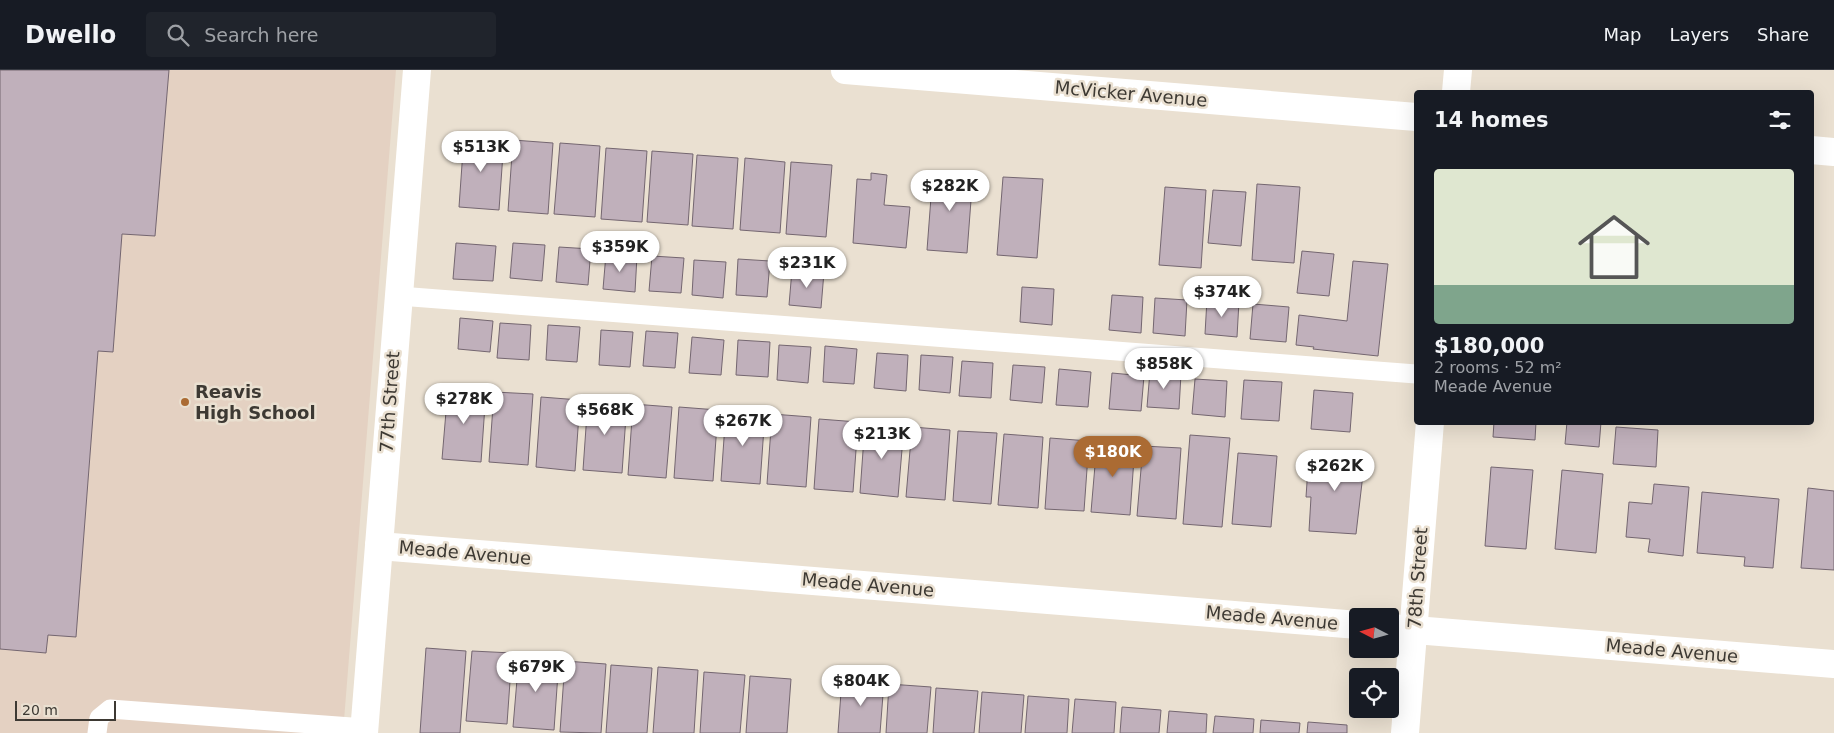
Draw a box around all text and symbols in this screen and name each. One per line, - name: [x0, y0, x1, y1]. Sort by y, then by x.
- search box: [146, 12, 496, 57]
- text: Dwello: [25, 21, 116, 49]
- icon: search: [164, 21, 192, 49]
- text: Search here: [204, 24, 318, 46]
- text: Map: [1603, 24, 1641, 45]
- text: Layers: [1669, 24, 1729, 45]
- text: Share: [1757, 24, 1809, 45]
- street label: McVicker Avenue: [1054, 76, 1208, 111]
- icon: filters: [1766, 106, 1794, 134]
- text: 14 homes: [1434, 108, 1549, 132]
- pin: $513K: [446, 131, 516, 173]
- text: $513K: [453, 137, 509, 156]
- pin: $282K: [915, 170, 985, 212]
- text: $282K: [922, 176, 978, 195]
- icon: home: [1569, 202, 1659, 292]
- pin: $359K: [585, 230, 655, 273]
- text: $359K: [592, 237, 648, 256]
- pin: $231K: [772, 246, 842, 289]
- text: $231K: [779, 253, 835, 272]
- pin: $374K: [1187, 276, 1257, 318]
- text: $374K: [1194, 282, 1250, 301]
- text: $180,000: [1434, 334, 1544, 358]
- pin: $858K: [1129, 348, 1199, 390]
- street label: 77th Street: [375, 350, 404, 453]
- text: $858K: [1136, 354, 1192, 373]
- text: 2 rooms · 52 m²: [1434, 358, 1562, 377]
- text: Meade Avenue: [1434, 377, 1552, 396]
- place label: Reavis High School: [195, 381, 316, 423]
- pin: $278K: [429, 382, 499, 425]
- text: $278K: [436, 389, 492, 408]
- pin: $568K: [570, 394, 640, 436]
- marker: Reavis High School: [179, 396, 191, 408]
- text: $568K: [577, 400, 633, 419]
- pin: $267K: [708, 404, 778, 447]
- text: $267K: [715, 411, 771, 430]
- pin: $213K: [847, 418, 917, 460]
- text: $213K: [854, 424, 910, 443]
- pin: $180K: [1078, 436, 1148, 478]
- text: $180K: [1085, 442, 1141, 461]
- pin: $262K: [1300, 450, 1370, 492]
- text: $262K: [1307, 456, 1363, 475]
- street label: 78th Street: [1403, 526, 1432, 629]
- street label: Meade Avenue: [398, 536, 532, 569]
- street label: Meade Avenue: [801, 568, 935, 601]
- street label: Meade Avenue: [1205, 601, 1339, 634]
- north arrow: [1349, 608, 1399, 658]
- map controls: [1349, 608, 1399, 718]
- street label: Meade Avenue: [1605, 634, 1739, 667]
- pin: $679K: [501, 650, 571, 693]
- text: $679K: [508, 657, 564, 676]
- pin: $804K: [826, 664, 896, 707]
- button: locate: [1349, 668, 1399, 718]
- text: $804K: [833, 671, 889, 690]
- scale bar: [15, 698, 116, 721]
- text: 20 m: [22, 702, 58, 718]

